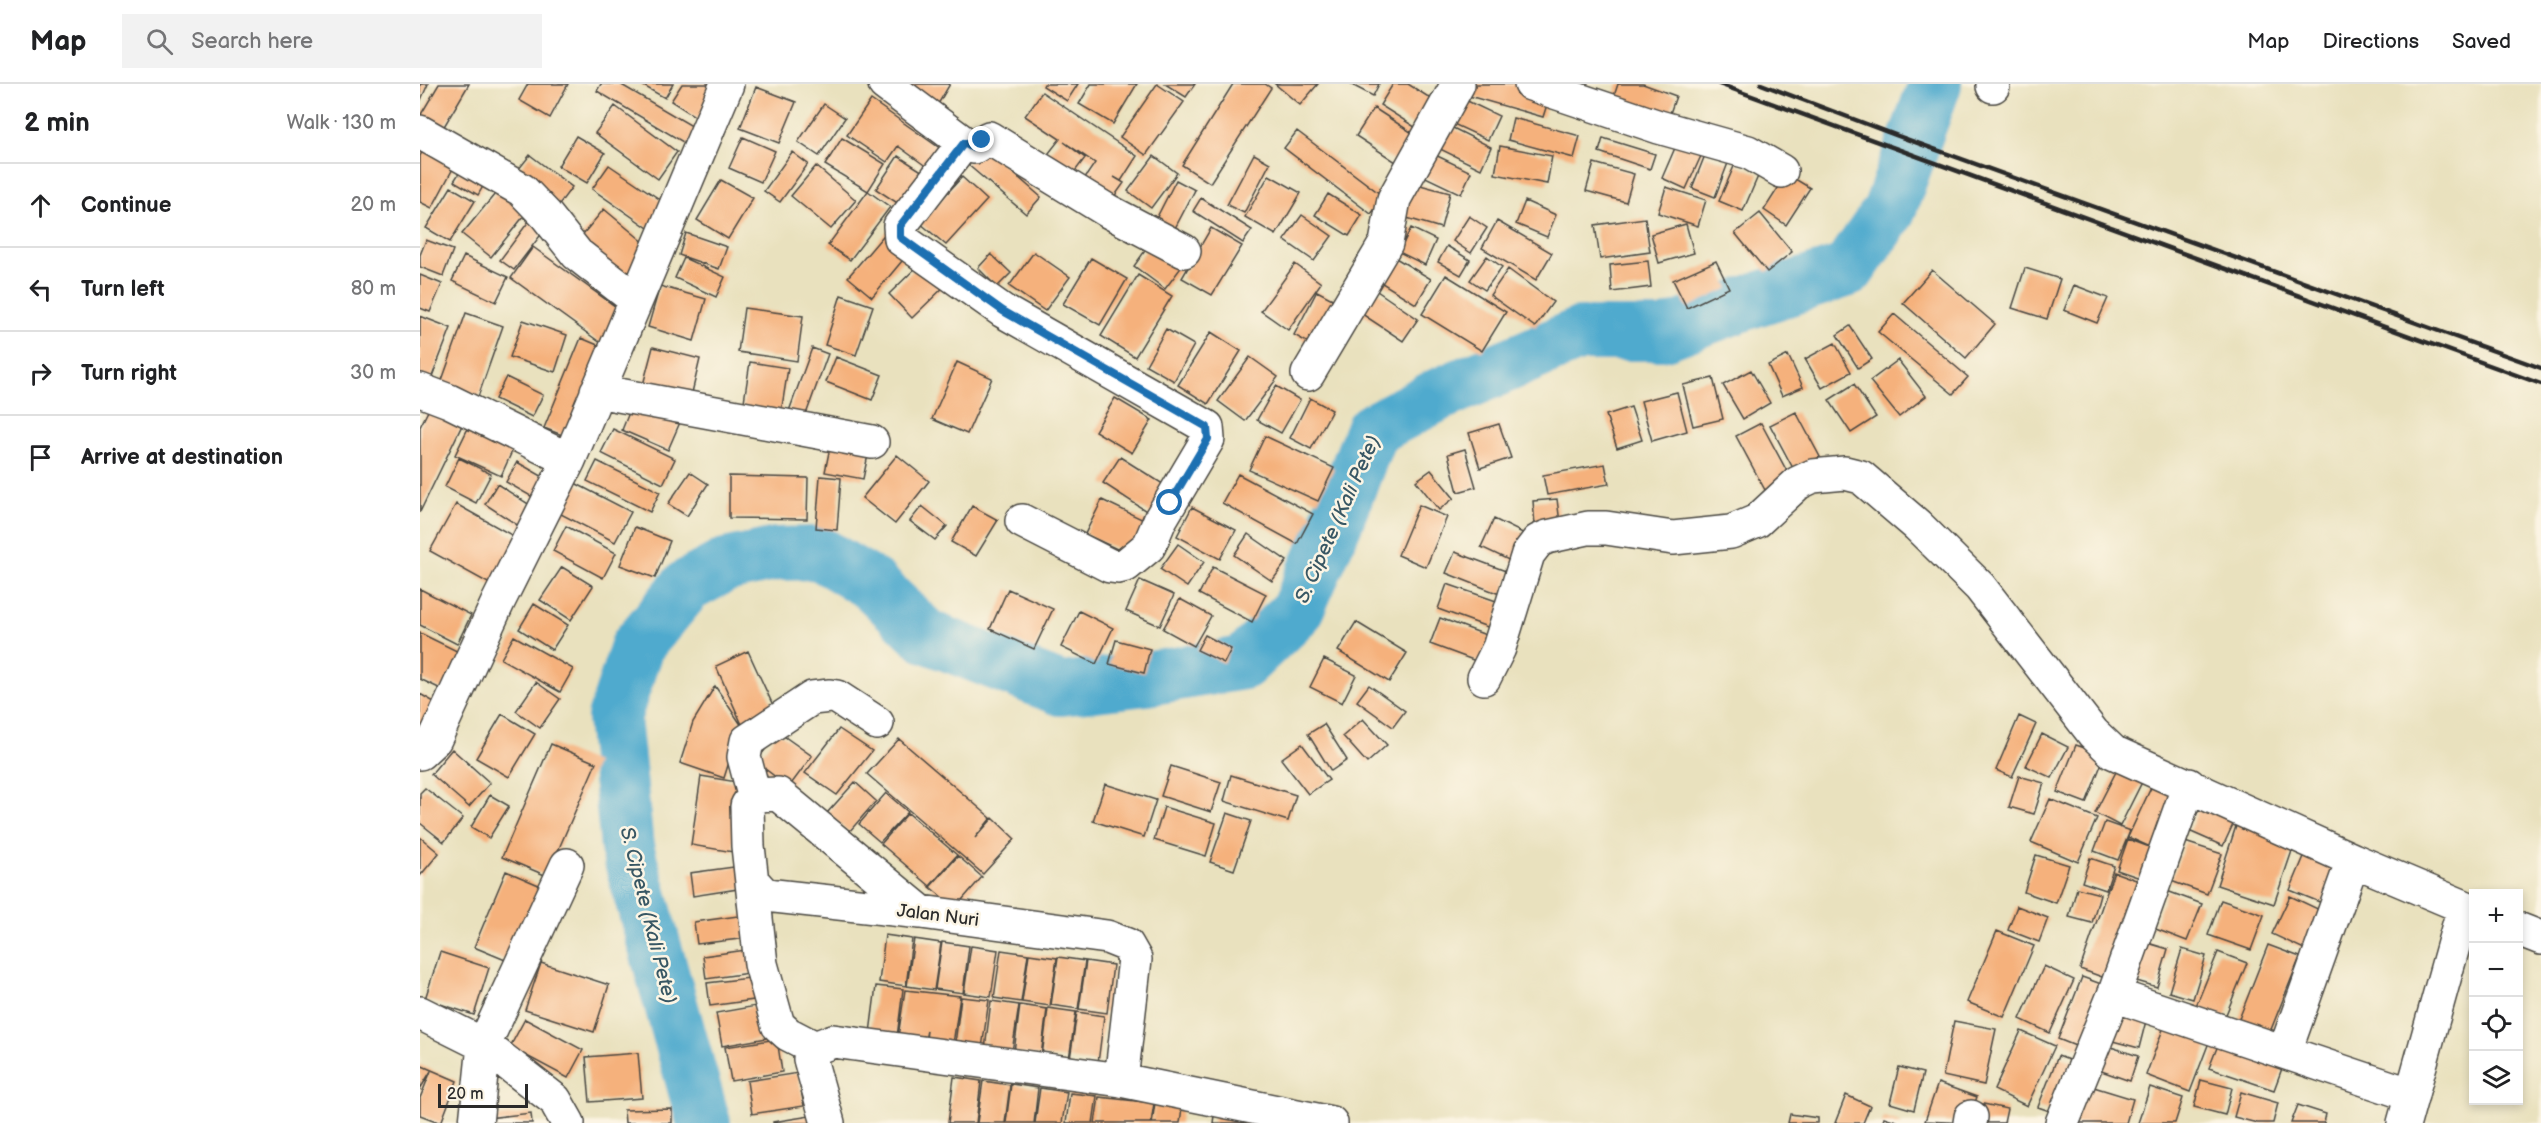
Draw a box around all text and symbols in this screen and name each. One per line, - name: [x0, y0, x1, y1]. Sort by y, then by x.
- search box: [122, 14, 542, 68]
- text: Map: [30, 25, 86, 58]
- icon: search: [143, 25, 176, 58]
- text: Search here: [191, 28, 313, 55]
- text: Map: [2247, 29, 2290, 54]
- text: Directions: [2323, 29, 2419, 54]
- text: Saved: [2452, 29, 2511, 54]
- text: 2 min: [24, 108, 90, 139]
- text: Walk · 130 m: [287, 111, 396, 135]
- route end: [968, 126, 994, 152]
- icon: ahead: [24, 189, 57, 222]
- text: Continue: [81, 192, 171, 219]
- text: 20 m: [351, 193, 396, 217]
- icon: left: [24, 273, 57, 306]
- text: Turn left: [81, 276, 165, 303]
- text: 80 m: [351, 277, 396, 301]
- icon: right: [24, 357, 57, 390]
- text: Turn right: [81, 360, 177, 387]
- text: 30 m: [350, 361, 396, 385]
- water label: S. Cipete (Kali Pete): [1290, 431, 1386, 607]
- icon: arrive: [24, 441, 57, 474]
- text: Arrive at destination: [81, 444, 283, 471]
- route start: [1156, 489, 1182, 515]
- water label: S. Cipete (Kali Pete): [614, 824, 682, 1007]
- map controls: [2469, 889, 2523, 1105]
- button: +: [2469, 889, 2523, 943]
- street label: Jalan Nuri: [896, 900, 980, 931]
- button: −: [2469, 943, 2523, 997]
- button: locate: [2469, 997, 2523, 1051]
- button: layers: [2469, 1051, 2523, 1105]
- scale bar: [438, 1081, 528, 1108]
- text: 20 m: [447, 1085, 483, 1104]

